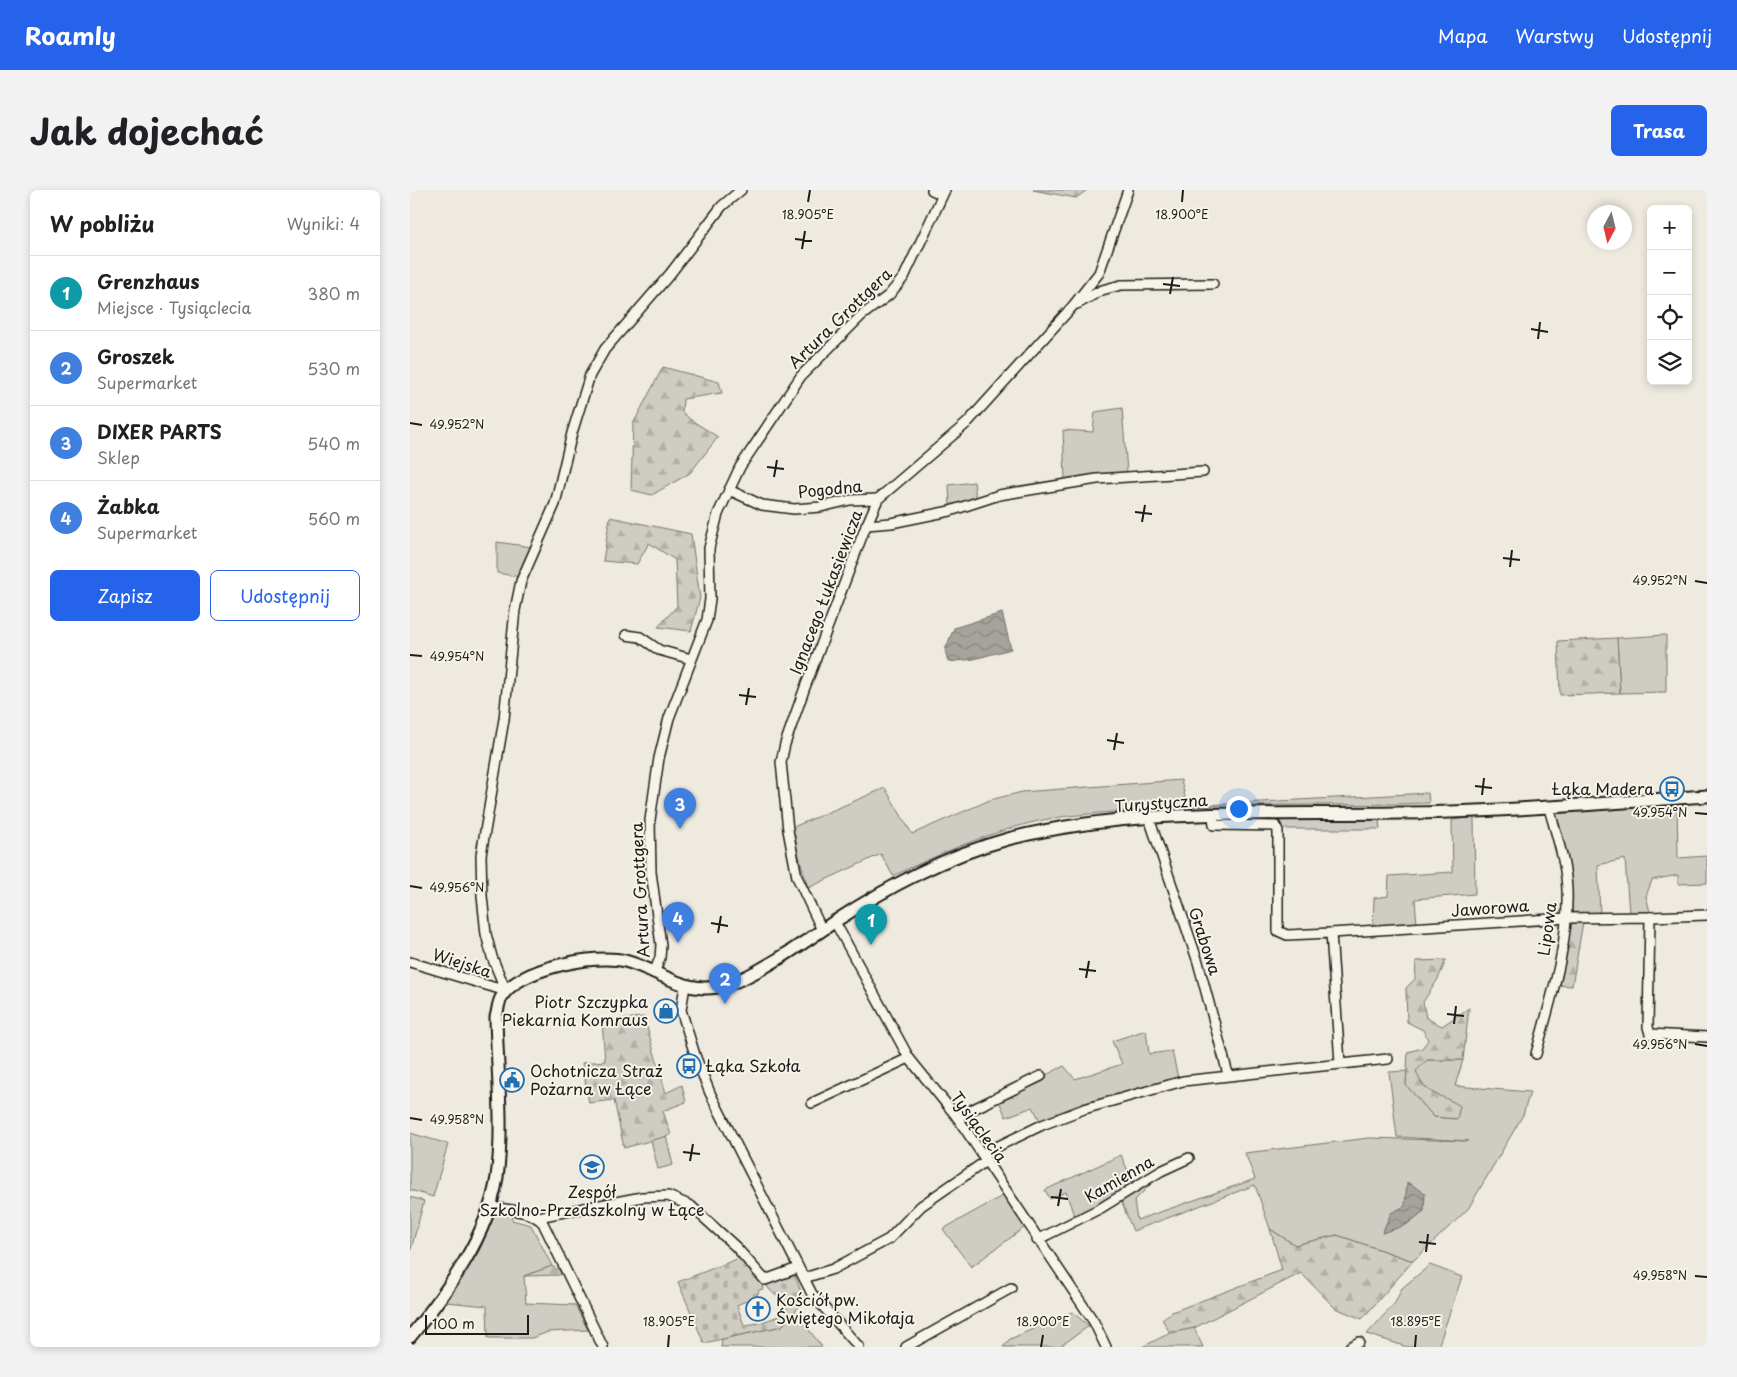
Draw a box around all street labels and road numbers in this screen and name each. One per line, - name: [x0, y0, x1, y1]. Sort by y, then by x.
- street label: Artura Grottgera: [782, 261, 897, 373]
- street label: Pogodna: [796, 473, 863, 503]
- street label: Ignacego Łukasiewicza: [783, 506, 868, 678]
- street label: Turystyczna: [1114, 787, 1208, 817]
- street label: Artura Grottgera: [623, 821, 655, 958]
- street label: Jaworowa: [1450, 892, 1530, 922]
- street label: Lipowa: [1530, 900, 1562, 957]
- street label: Grabowa: [1184, 904, 1228, 978]
- street label: Wiejska: [430, 941, 495, 983]
- street label: Tysiąclecia: [946, 1086, 1014, 1167]
- street label: Kamienna: [1079, 1149, 1158, 1208]

